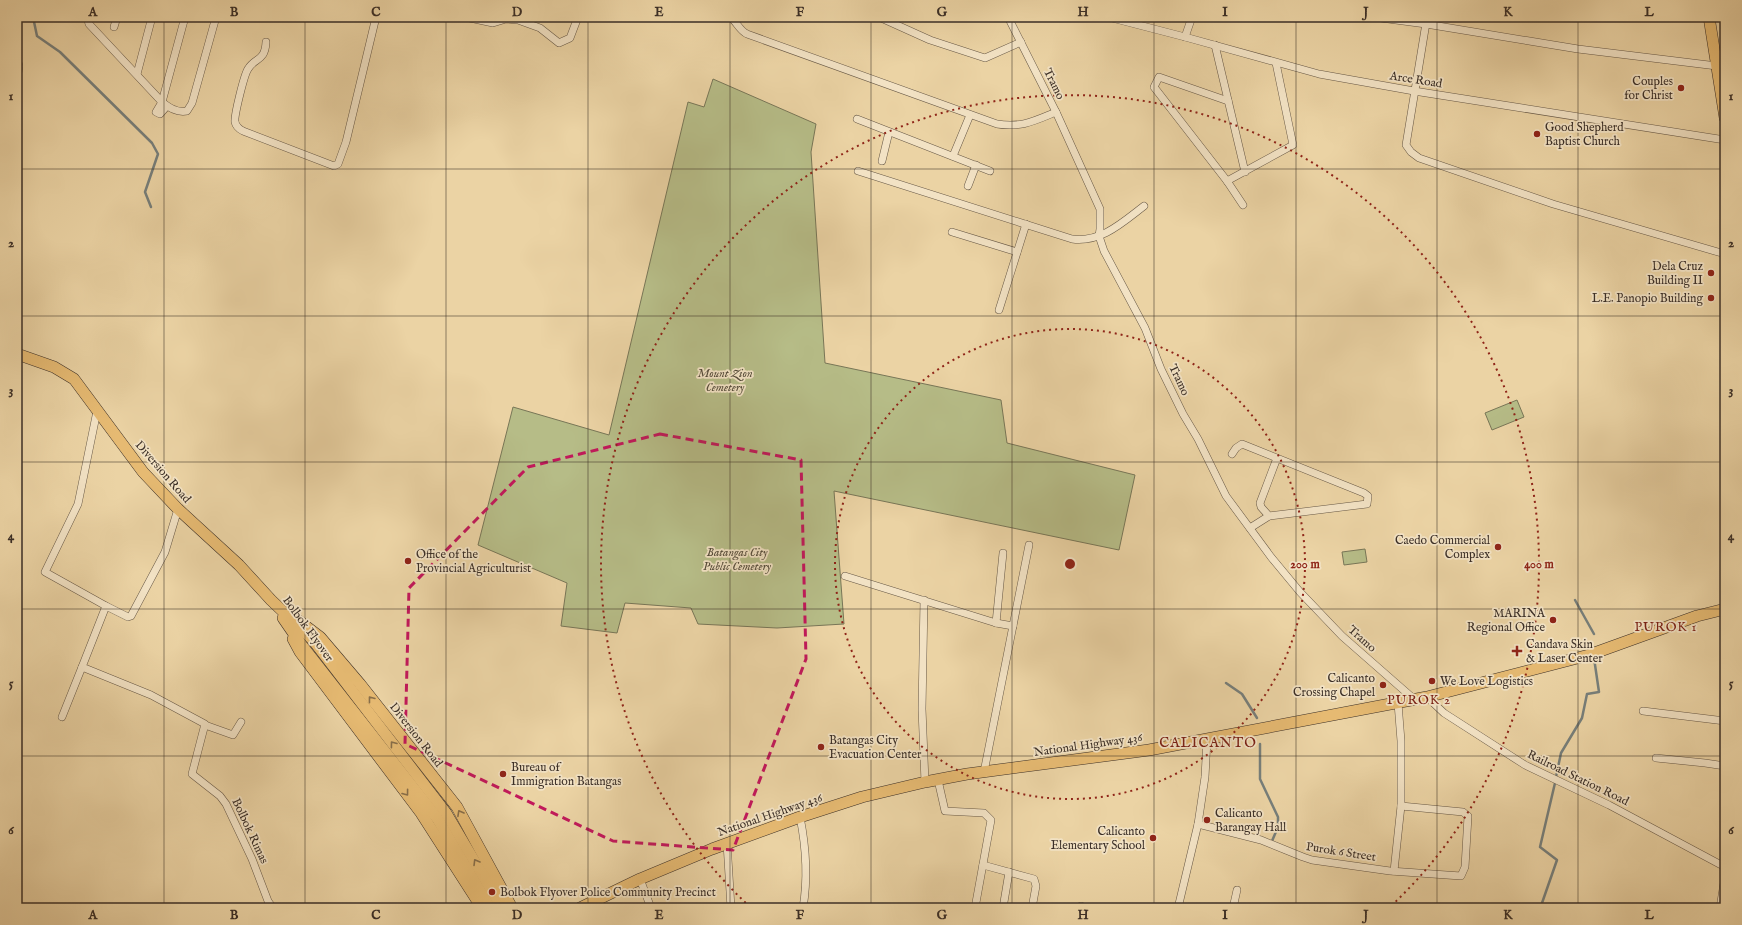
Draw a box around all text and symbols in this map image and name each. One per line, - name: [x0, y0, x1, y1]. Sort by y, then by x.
- text: A: [88, 4, 99, 21]
- text: B: [230, 4, 239, 21]
- text: C: [371, 4, 381, 21]
- text: D: [512, 4, 523, 21]
- text: E: [654, 4, 664, 21]
- text: F: [796, 4, 805, 21]
- text: G: [937, 4, 948, 21]
- text: H: [1077, 4, 1089, 21]
- text: I: [1222, 4, 1228, 21]
- text: J: [1361, 4, 1369, 21]
- text: K: [1503, 4, 1513, 21]
- text: L: [1643, 4, 1654, 21]
- street label: Tramo: [1040, 66, 1068, 103]
- street label: Arce Road: [1388, 68, 1444, 92]
- place label: Couples for Christ: [1624, 74, 1673, 103]
- marker: Couples for Christ: [1676, 83, 1686, 93]
- text: 1: [9, 88, 14, 105]
- text: 1: [1729, 88, 1734, 105]
- place label: Good Shepherd Baptist Church: [1545, 120, 1624, 150]
- marker: Good Shepherd Baptist Church: [1532, 129, 1542, 139]
- text: 2: [8, 235, 14, 252]
- text: 2: [1728, 235, 1734, 252]
- place label: Dela Cruz Building II: [1647, 259, 1703, 288]
- marker: Dela Cruz Building II: [1706, 268, 1716, 278]
- place label: L.E. Panopio Building: [1592, 291, 1703, 307]
- marker: L.E. Panopio Building: [1706, 293, 1716, 303]
- street label: Tramo: [1165, 362, 1193, 399]
- park label: Mount Zion Cemetery: [697, 366, 753, 395]
- text: 3: [9, 382, 14, 399]
- text: 3: [1729, 382, 1734, 399]
- street label: Diversion Road: [132, 438, 195, 507]
- text: 4: [8, 528, 15, 545]
- text: 4: [1728, 528, 1735, 545]
- place label: Caedo Commercial Complex: [1395, 533, 1491, 563]
- marker: Caedo Commercial Complex: [1493, 542, 1503, 552]
- park label: Batangas City Public Cemetery: [703, 545, 772, 574]
- place label: Office of the Provincial Agriculturist: [416, 547, 531, 576]
- marker: Office of the Provincial Agriculturist: [403, 556, 413, 566]
- centre of rings: [1063, 557, 1077, 571]
- text: 200 m: [1290, 557, 1320, 572]
- text: 400 m: [1524, 557, 1555, 572]
- street label: Bolbok Flyover: [279, 593, 337, 665]
- place label: MARINA Regional Office: [1467, 606, 1546, 635]
- marker: MARINA Regional Office: [1548, 615, 1558, 625]
- district label: PUROK 1: [1635, 619, 1697, 636]
- street label: Tramo: [1345, 622, 1380, 656]
- place label: Candava Skin & Laser Center: [1526, 637, 1603, 666]
- marker: Candava Skin & Laser Center: [1511, 645, 1523, 657]
- place label: Calicanto Crossing Chapel: [1293, 671, 1376, 701]
- place label: We Love Logistics: [1440, 674, 1533, 689]
- text: 5: [9, 675, 14, 692]
- text: 5: [1729, 675, 1734, 692]
- marker: We Love Logistics: [1427, 676, 1437, 686]
- marker: Calicanto Crossing Chapel: [1378, 680, 1388, 690]
- district label: PUROK 2: [1387, 692, 1451, 709]
- one-way arrow: [369, 696, 376, 703]
- street label: Diversion Road: [386, 700, 446, 771]
- street label: National Highway 436: [1033, 730, 1144, 760]
- place label: Batangas City Evacuation Center: [829, 733, 922, 762]
- district label: CALICANTO: [1159, 734, 1257, 752]
- one-way arrow: [391, 742, 398, 749]
- marker: Batangas City Evacuation Center: [816, 742, 826, 752]
- street label: Railroad Station Road: [1525, 747, 1632, 809]
- place label: Bureau of Immigration Batangas: [511, 760, 621, 789]
- marker: Bureau of Immigration Batangas: [498, 769, 508, 779]
- one-way arrow: [401, 788, 408, 795]
- street label: National Highway 436: [716, 790, 825, 840]
- street label: Bolbok Rimas: [228, 796, 272, 866]
- place label: Calicanto Barangay Hall: [1215, 806, 1287, 835]
- one-way arrow: [457, 809, 464, 817]
- marker: Calicanto Barangay Hall: [1202, 815, 1212, 825]
- text: 6: [8, 822, 14, 839]
- text: 6: [1728, 822, 1734, 839]
- place label: Calicanto Elementary School: [1051, 824, 1146, 853]
- marker: Calicanto Elementary School: [1148, 833, 1158, 843]
- street label: Purok 6 Street: [1305, 839, 1377, 865]
- one-way arrow: [473, 859, 480, 866]
- place label: Bolbok Flyover Police Community Precinct: [500, 885, 716, 900]
- marker: Bolbok Flyover Police Community Precinct: [487, 887, 497, 897]
- text: A: [88, 907, 99, 924]
- text: B: [230, 907, 239, 924]
- text: C: [371, 907, 381, 924]
- text: D: [512, 907, 523, 924]
- text: E: [654, 907, 664, 924]
- text: F: [796, 907, 805, 924]
- text: G: [937, 907, 948, 924]
- text: H: [1077, 907, 1089, 924]
- text: I: [1222, 907, 1228, 924]
- text: J: [1361, 907, 1369, 924]
- text: K: [1503, 907, 1513, 924]
- text: L: [1643, 907, 1654, 924]

